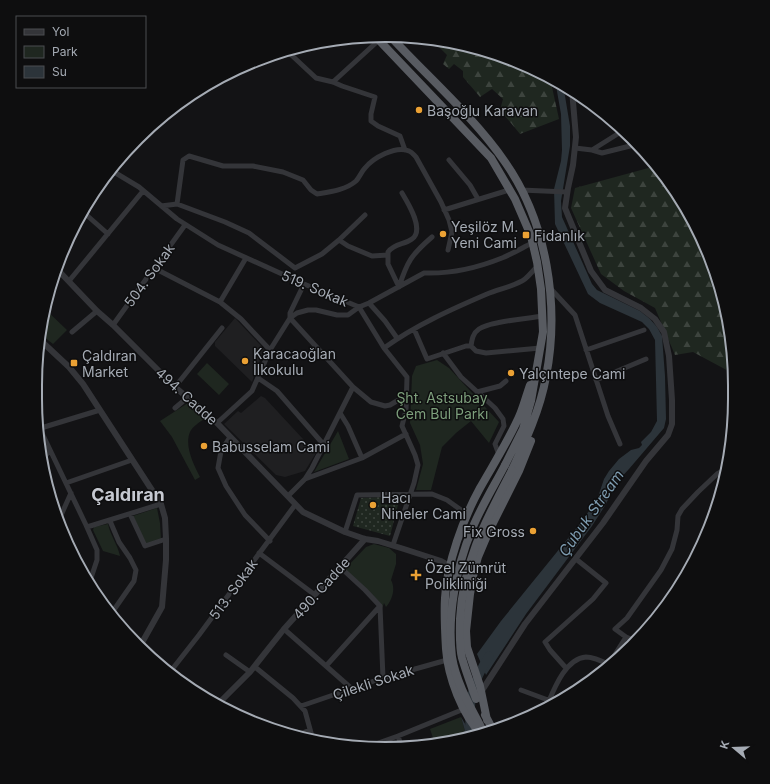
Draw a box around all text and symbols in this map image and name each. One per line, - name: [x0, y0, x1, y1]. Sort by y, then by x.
- legend: [16, 16, 146, 88]
- text: Yol: [52, 24, 69, 39]
- text: Park: [52, 44, 78, 59]
- text: Su: [52, 64, 67, 79]
- place label: Başoğlu Karavan: [427, 102, 538, 119]
- marker: Başoğlu Karavan: [414, 105, 424, 115]
- place label: Yeşilöz M. Yeni Cami: [451, 218, 518, 251]
- place label: Fidanlık: [534, 227, 585, 244]
- marker: Yeşilöz M. Yeni Cami: [438, 229, 448, 239]
- marker: Fidanlık: [521, 230, 531, 240]
- street label: 504. Sokak: [120, 240, 178, 310]
- street label: 519. Sokak: [279, 266, 351, 310]
- place label: Karacaoğlan İlkokulu: [253, 345, 336, 378]
- place label: Çaldıran Market: [82, 347, 137, 380]
- marker: Karacaoğlan İlkokulu: [240, 356, 250, 366]
- marker: Çaldıran Market: [69, 358, 79, 368]
- street label: 494. Cadde: [152, 364, 222, 428]
- place label: Yalçıntepe Cami: [519, 365, 625, 382]
- marker: Yalçıntepe Cami: [506, 368, 516, 378]
- park label: Şht. Astsubay Cem Bul Parkı: [396, 389, 488, 422]
- place label: Babusselam Cami: [212, 438, 330, 455]
- marker: Babusselam Cami: [199, 441, 209, 451]
- water label: Çubuk Stream: [554, 466, 628, 560]
- district label: Çaldıran: [91, 484, 165, 505]
- place label: Hacı Nineler Cami: [381, 489, 466, 522]
- marker: Hacı Nineler Cami: [368, 500, 378, 510]
- place label: Fix Gross: [463, 523, 525, 540]
- marker: Fix Gross: [528, 526, 538, 536]
- street label: 490. Cadde: [289, 553, 353, 623]
- street label: 513. Sokak: [205, 555, 261, 623]
- place label: Özel Zümrüt Polikliniği: [425, 559, 507, 592]
- marker: Özel Zümrüt Polikliniği: [410, 569, 422, 581]
- street label: Çilekli Sokak: [330, 661, 416, 703]
- north arrow: [714, 728, 754, 768]
- text: K: [717, 739, 732, 751]

